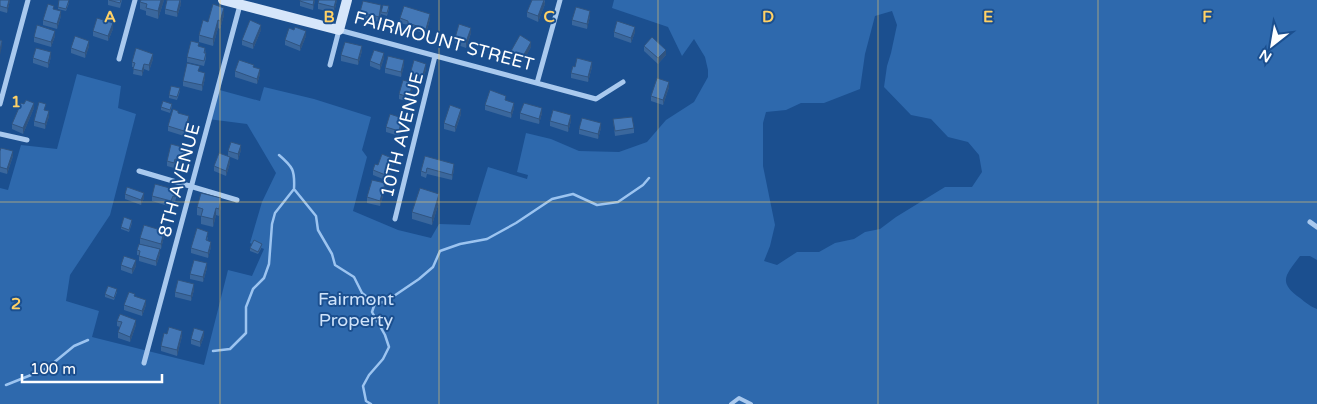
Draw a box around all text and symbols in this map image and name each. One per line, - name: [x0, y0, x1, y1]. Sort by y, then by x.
- street label: FAIRMOUNT STREET: [352, 6, 536, 76]
- text: A: [104, 7, 116, 27]
- text: B: [323, 7, 335, 27]
- text: C: [543, 7, 555, 27]
- text: D: [762, 7, 774, 27]
- text: E: [983, 7, 993, 27]
- text: F: [1202, 7, 1212, 27]
- north arrow: [1247, 20, 1297, 70]
- text: N: [1256, 46, 1275, 66]
- street label: 10TH AVENUE: [376, 70, 428, 200]
- text: 1: [11, 92, 21, 112]
- street label: 8TH AVENUE: [153, 121, 205, 239]
- park label: Fairmont Property: [318, 288, 394, 331]
- text: 2: [11, 294, 21, 314]
- scale bar: [22, 352, 162, 384]
- text: 100 m: [30, 360, 76, 378]

